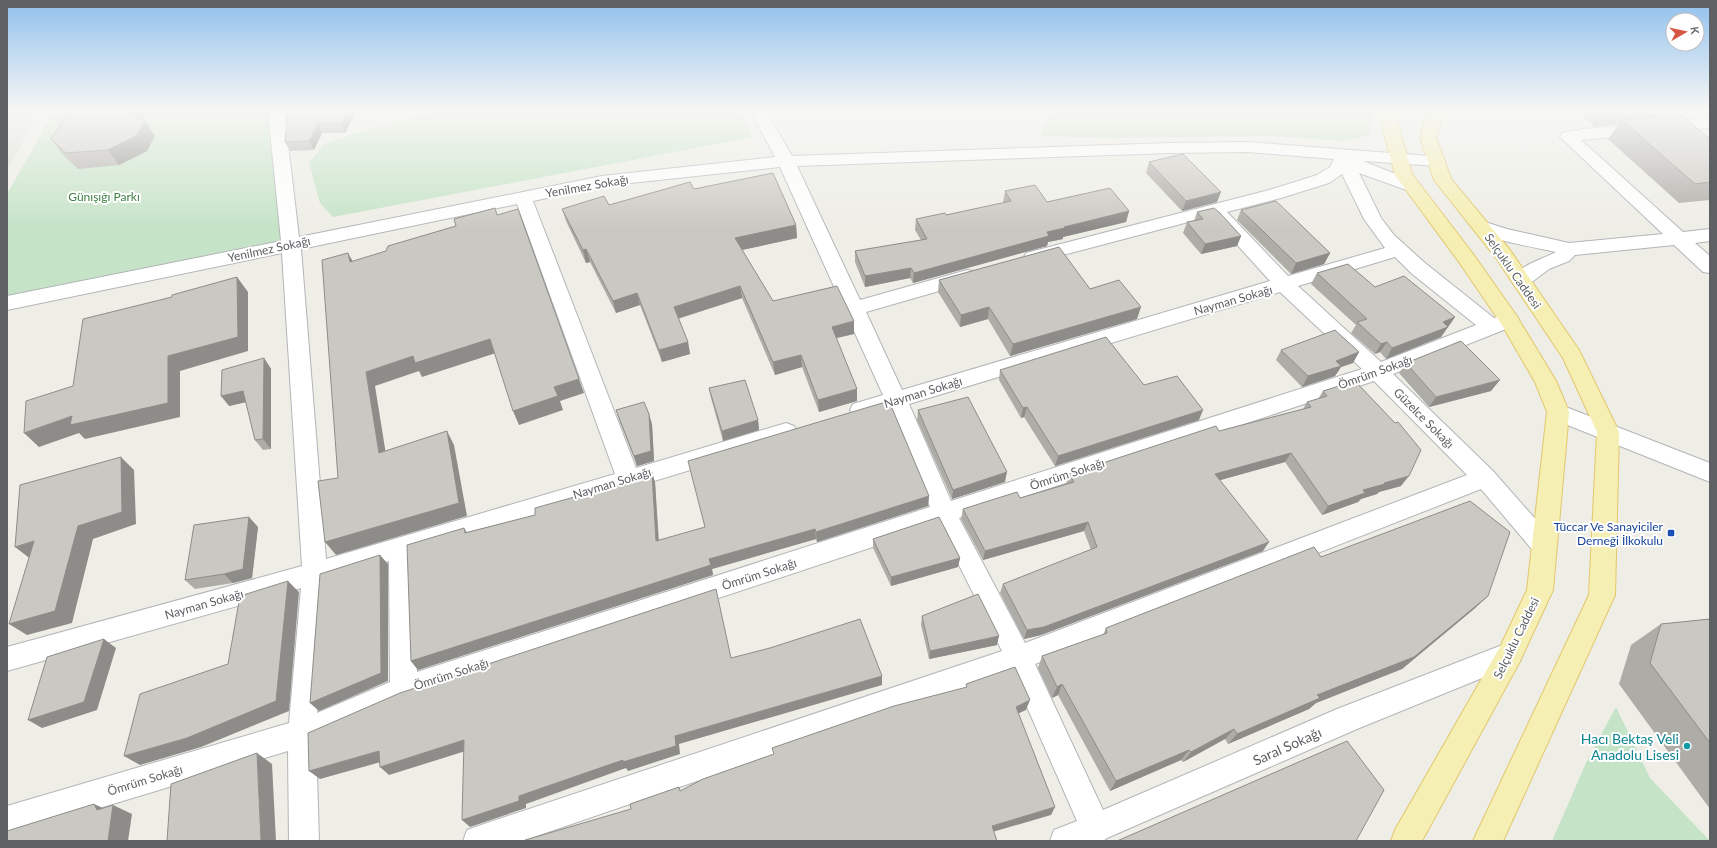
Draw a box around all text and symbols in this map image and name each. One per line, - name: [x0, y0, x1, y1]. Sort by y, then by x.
- north arrow: [1665, 12, 1705, 52]
- text: K: [1688, 26, 1702, 36]
- street label: Yenilmez Sokağı: [544, 171, 630, 201]
- park label: Günışığı Parkı: [68, 189, 140, 204]
- street label: Selçuklu Caddesi: [1481, 230, 1545, 312]
- street label: Yenilmez Sokağı: [226, 233, 312, 265]
- street label: Nayman Sokağı: [1192, 282, 1274, 318]
- street label: Ömrüm Sokağı: [1336, 352, 1414, 392]
- street label: Nayman Sokağı: [882, 373, 964, 411]
- street label: Güzelce Sokağı: [1391, 385, 1457, 451]
- street label: Ömrüm Sokağı: [1028, 455, 1106, 493]
- street label: Nayman Sokağı: [571, 464, 653, 502]
- place label: Tüccar Ve Sanayiciler Derneği İlkokulu: [1554, 519, 1664, 548]
- marker: Tüccar Ve Sanayiciler Derneği İlkokulu: [1666, 528, 1676, 538]
- street label: Ömrüm Sokağı: [720, 555, 798, 593]
- street label: Nayman Sokağı: [163, 586, 245, 622]
- street label: Selçuklu Caddesi: [1490, 595, 1542, 681]
- street label: Ömrüm Sokağı: [412, 655, 490, 693]
- street label: Saral Sokağı: [1250, 723, 1324, 769]
- place label: Hacı Bektaş Veli Anadolu Lisesi: [1581, 730, 1679, 763]
- marker: Hacı Bektaş Veli Anadolu Lisesi: [1682, 741, 1692, 751]
- street label: Ömrüm Sokağı: [106, 761, 184, 799]

